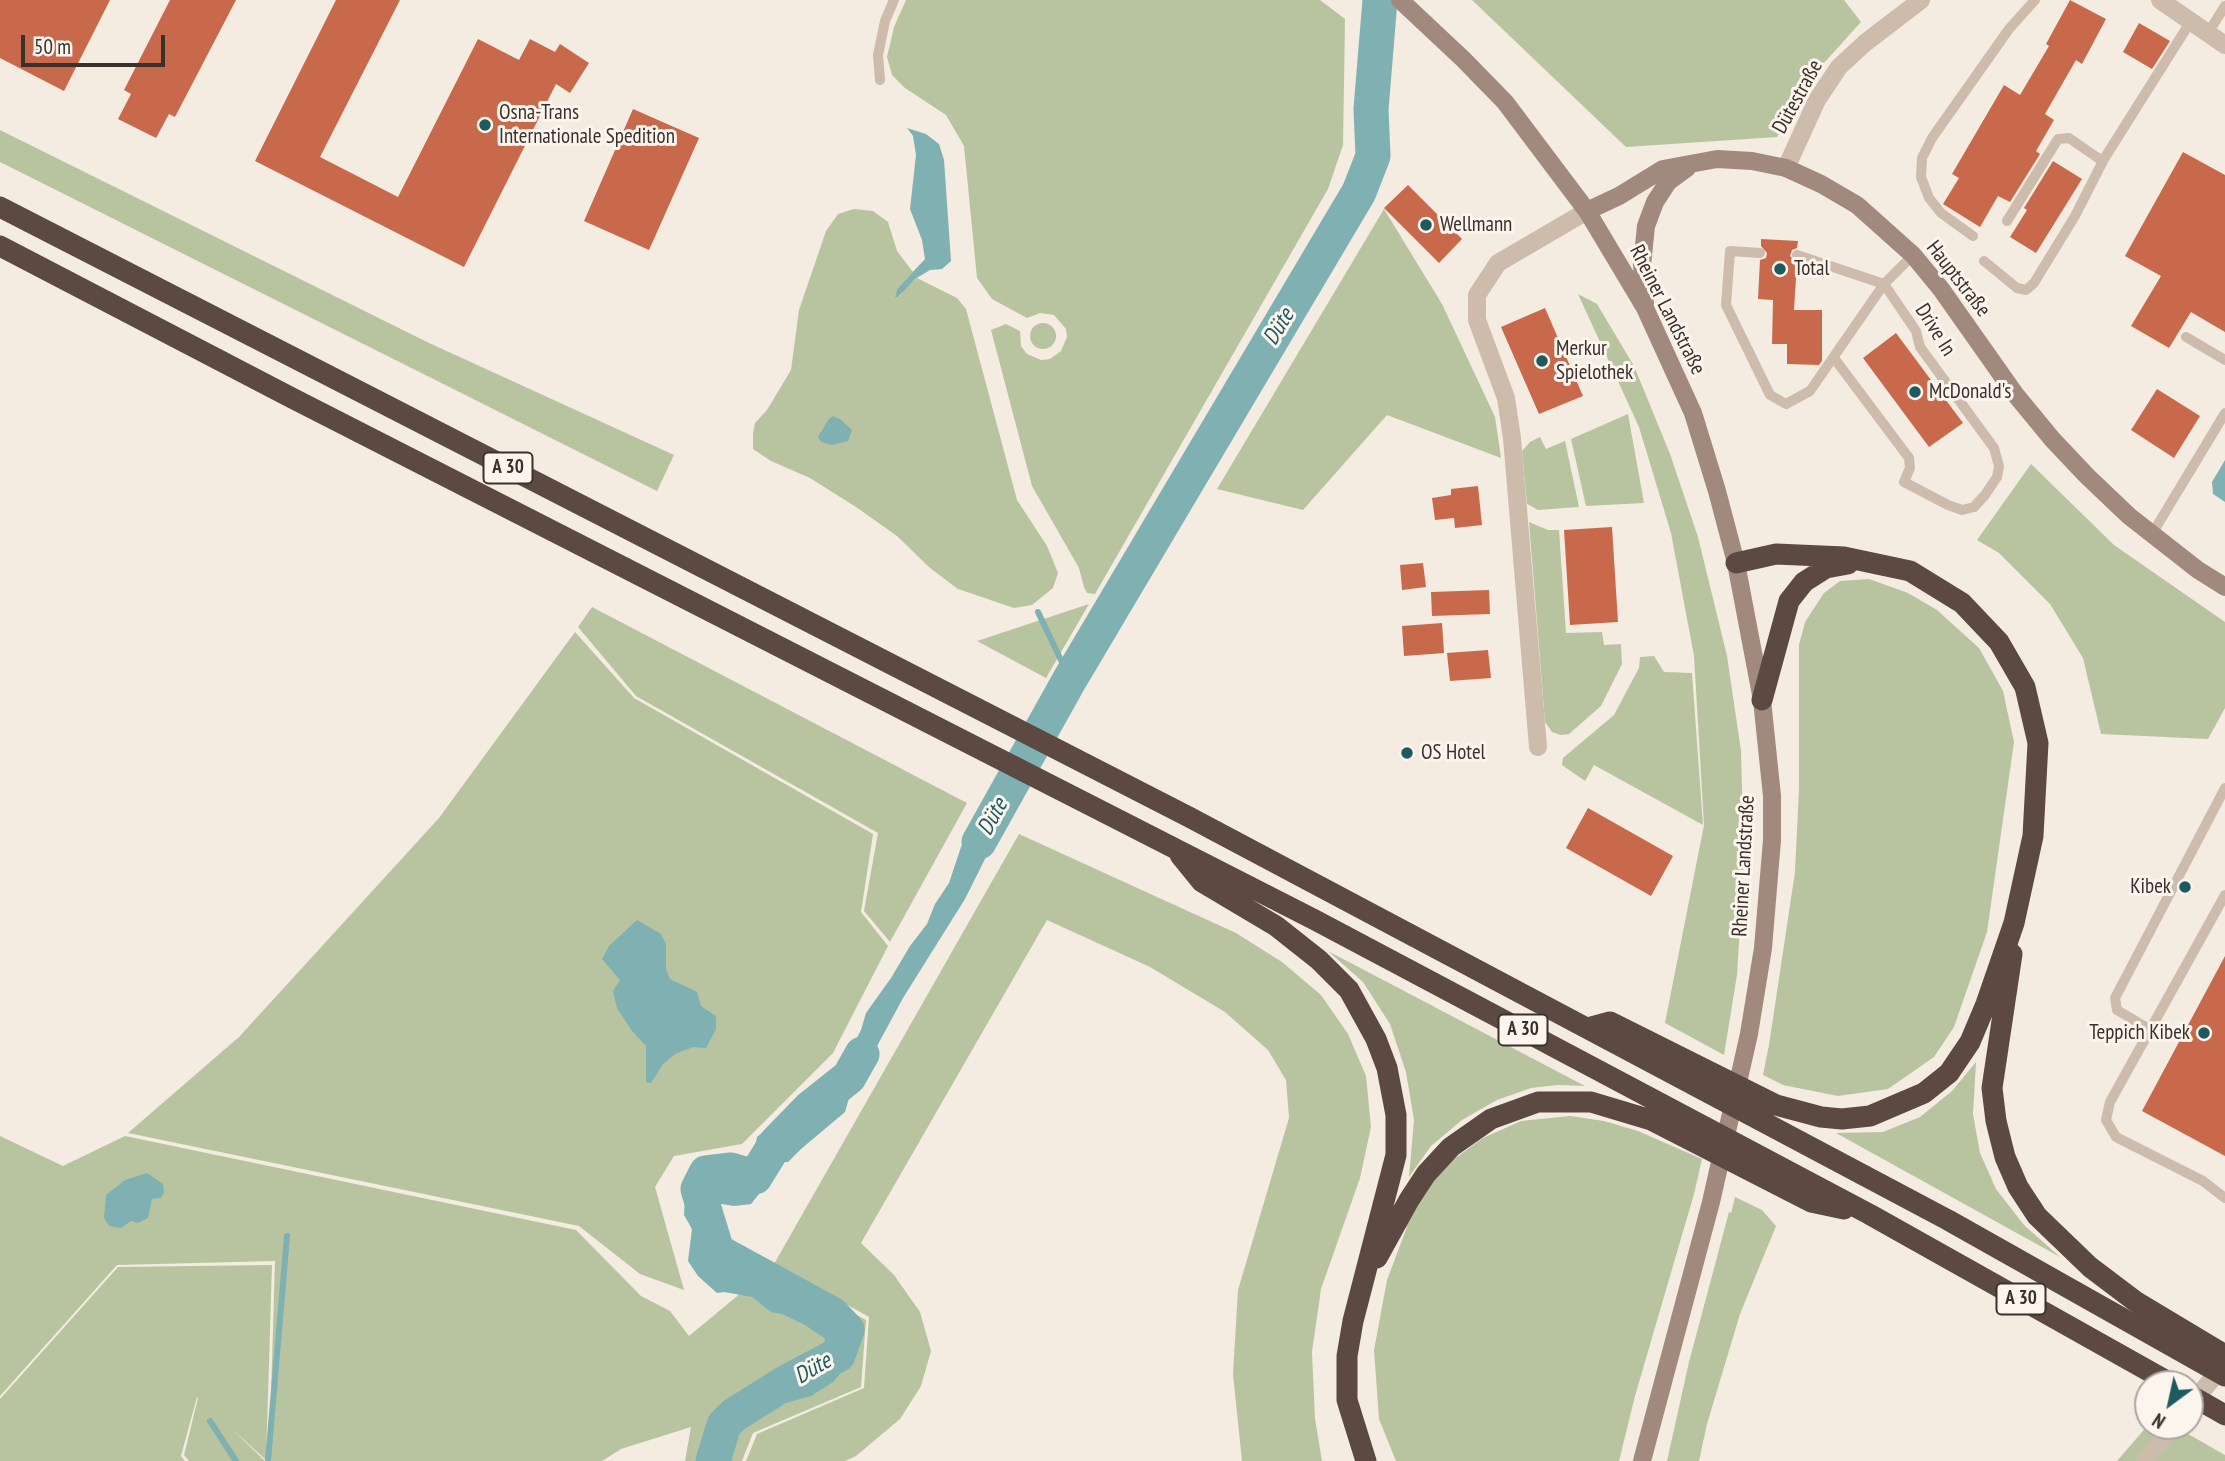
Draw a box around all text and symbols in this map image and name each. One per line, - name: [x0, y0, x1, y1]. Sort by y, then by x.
- scale bar: [24, 21, 168, 65]
- text: 50 m: [34, 33, 71, 60]
- street label: Dütestraße: [1767, 56, 1829, 138]
- place label: Osna-Trans Internationale Spedition: [499, 100, 675, 150]
- marker: Osna-Trans Internationale Spedition: [477, 117, 493, 133]
- place label: Wellmann: [1440, 212, 1512, 238]
- marker: Wellmann: [1418, 217, 1434, 233]
- street label: Hauptstraße: [1920, 236, 1996, 322]
- street label: Rheiner Landstraße: [1624, 241, 1710, 379]
- place label: Total: [1794, 256, 1829, 282]
- marker: Total: [1772, 261, 1788, 277]
- street label: Drive In: [1909, 299, 1961, 361]
- water label: Düte: [1257, 304, 1301, 350]
- place label: Merkur Spielothek: [1556, 336, 1633, 386]
- marker: Merkur Spielothek: [1534, 353, 1550, 369]
- place label: McDonald's: [1929, 379, 2011, 405]
- marker: McDonald's: [1907, 384, 1923, 400]
- road number: A 30: [484, 453, 532, 484]
- place label: OS Hotel: [1421, 740, 1485, 766]
- marker: OS Hotel: [1399, 745, 1415, 761]
- water label: Düte: [972, 794, 1014, 840]
- street label: Rheiner Landstraße: [1728, 795, 1760, 937]
- place label: Kibek: [2130, 874, 2171, 900]
- marker: Kibek: [2177, 879, 2193, 895]
- road number: A 30: [1498, 1014, 1548, 1046]
- place label: Teppich Kibek: [2089, 1020, 2190, 1046]
- marker: Teppich Kibek: [2196, 1025, 2212, 1041]
- road number: A 30: [1996, 1284, 2046, 1315]
- water label: Düte: [790, 1348, 836, 1390]
- north arrow: [2134, 1370, 2204, 1440]
- text: N: [2148, 1408, 2169, 1434]

